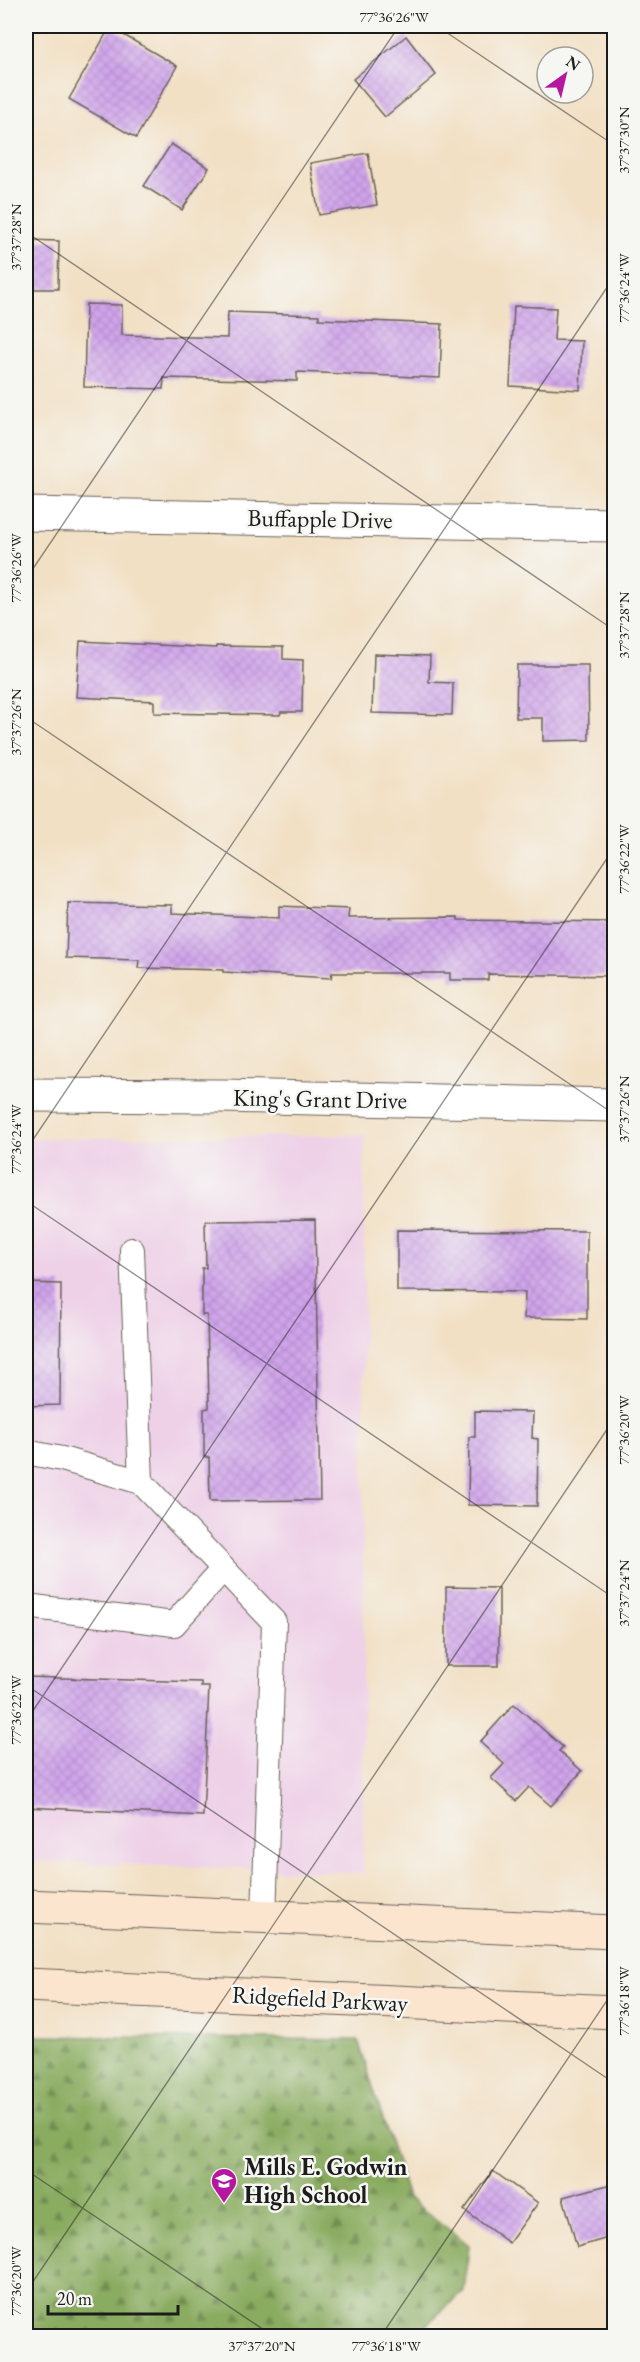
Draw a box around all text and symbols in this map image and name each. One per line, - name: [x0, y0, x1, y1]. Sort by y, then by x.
- text: 77°36'26"W: [359, 7, 429, 26]
- north arrow: [535, 45, 595, 105]
- text: N: [562, 51, 584, 75]
- text: 37°37'30"N: [614, 106, 633, 174]
- text: 37°37'28"N: [6, 203, 25, 271]
- text: 77°36'24"W: [614, 253, 633, 323]
- street label: Buffapple Drive: [247, 502, 393, 535]
- text: 77°36'26"W: [6, 533, 25, 603]
- text: 37°37'28"N: [614, 591, 633, 659]
- text: 37°37'26"N: [6, 688, 25, 756]
- text: 77°36'22"W: [614, 824, 633, 894]
- text: 37°37'26"N: [614, 1075, 633, 1143]
- street label: King's Grant Drive: [233, 1081, 407, 1116]
- text: 77°36'24"W: [6, 1104, 25, 1174]
- text: 77°36'20"W: [614, 1395, 633, 1465]
- text: 37°37'24"N: [614, 1559, 633, 1627]
- text: 77°36'22"W: [6, 1675, 25, 1745]
- text: 77°36'18"W: [614, 1966, 633, 2036]
- street label: Ridgefield Parkway: [231, 1978, 409, 2019]
- place label: Mills E. Godwin High School: [244, 2151, 408, 2211]
- school or university icon: Mills E. Godwin High School: [209, 2166, 239, 2204]
- text: 77°36'20"W: [6, 2246, 25, 2316]
- scale bar: [48, 2278, 178, 2316]
- text: 20 m: [57, 2287, 92, 2310]
- text: 37°37'20"N: [228, 2336, 296, 2355]
- text: 77°36'18"W: [351, 2336, 421, 2355]

